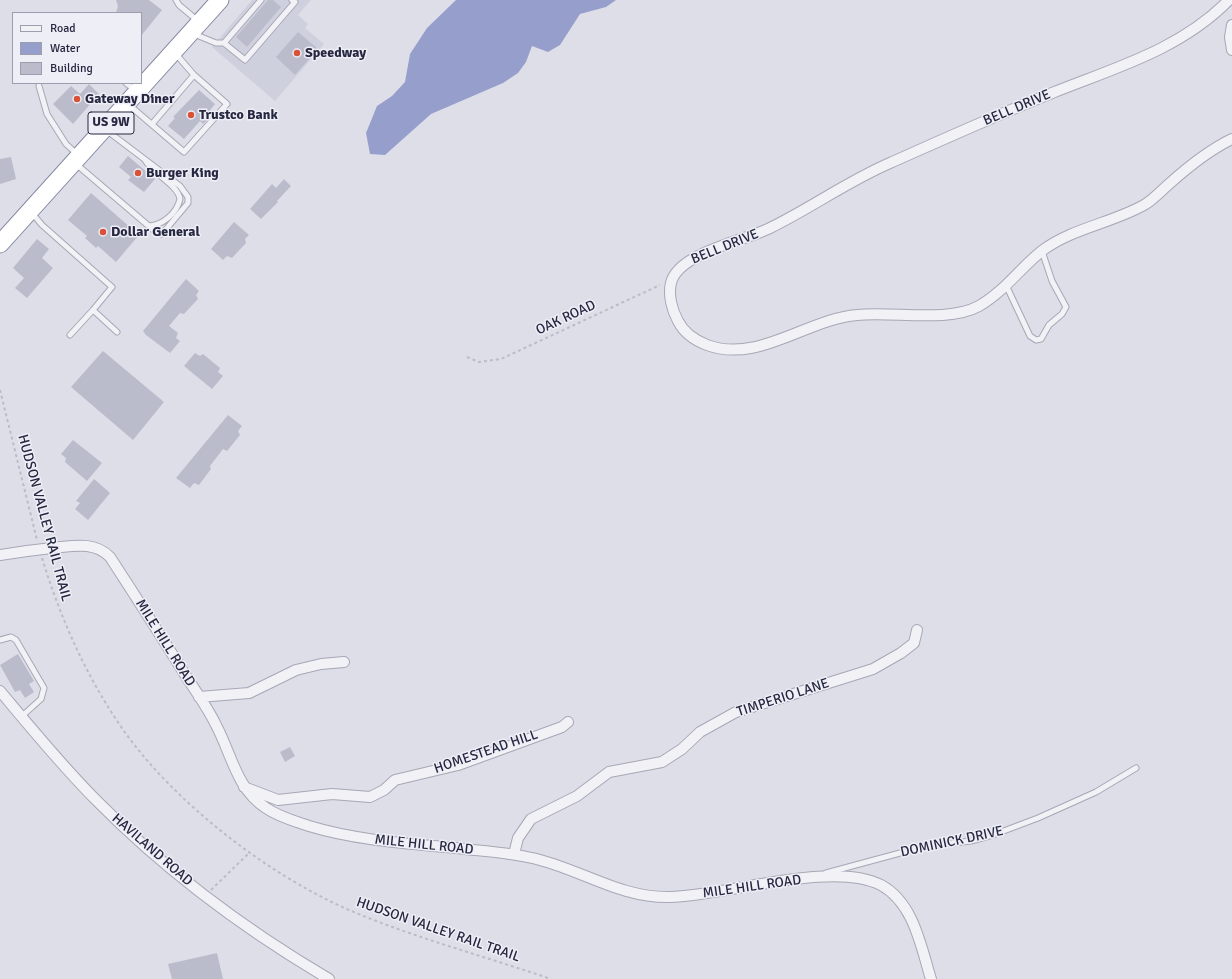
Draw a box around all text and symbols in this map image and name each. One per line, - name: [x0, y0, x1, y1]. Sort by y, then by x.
- legend: [12, 12, 142, 84]
- text: Road: [50, 21, 76, 36]
- text: Water: [50, 41, 80, 56]
- place label: Speedway: [305, 45, 366, 61]
- marker: Speedway: [292, 48, 302, 58]
- text: Building: [50, 61, 93, 76]
- street label: BELL DRIVE: [981, 86, 1053, 130]
- place label: Gateway Diner: [85, 91, 174, 107]
- marker: Gateway Diner: [72, 94, 82, 104]
- place label: Trustco Bank: [199, 107, 278, 123]
- marker: Trustco Bank: [186, 110, 196, 120]
- road number: US 9W: [88, 112, 134, 134]
- place label: Burger King: [146, 165, 219, 181]
- marker: Burger King: [133, 168, 143, 178]
- place label: Dollar General: [111, 224, 200, 240]
- street label: BELL DRIVE: [689, 226, 761, 268]
- marker: Dollar General: [98, 227, 108, 237]
- street label: OAK ROAD: [534, 297, 598, 339]
- street label: HUDSON VALLEY RAIL TRAIL: [14, 433, 74, 603]
- street label: MILE HILL ROAD: [132, 596, 198, 690]
- street label: TIMPERIO LANE: [735, 675, 831, 721]
- street label: HOMESTEAD HILL: [432, 726, 540, 778]
- street label: HAVILAND ROAD: [108, 810, 196, 890]
- street label: DOMINICK DRIVE: [899, 823, 1005, 861]
- street label: MILE HILL ROAD: [374, 831, 474, 859]
- street label: MILE HILL ROAD: [702, 872, 802, 902]
- street label: HUDSON VALLEY RAIL TRAIL: [354, 894, 522, 966]

